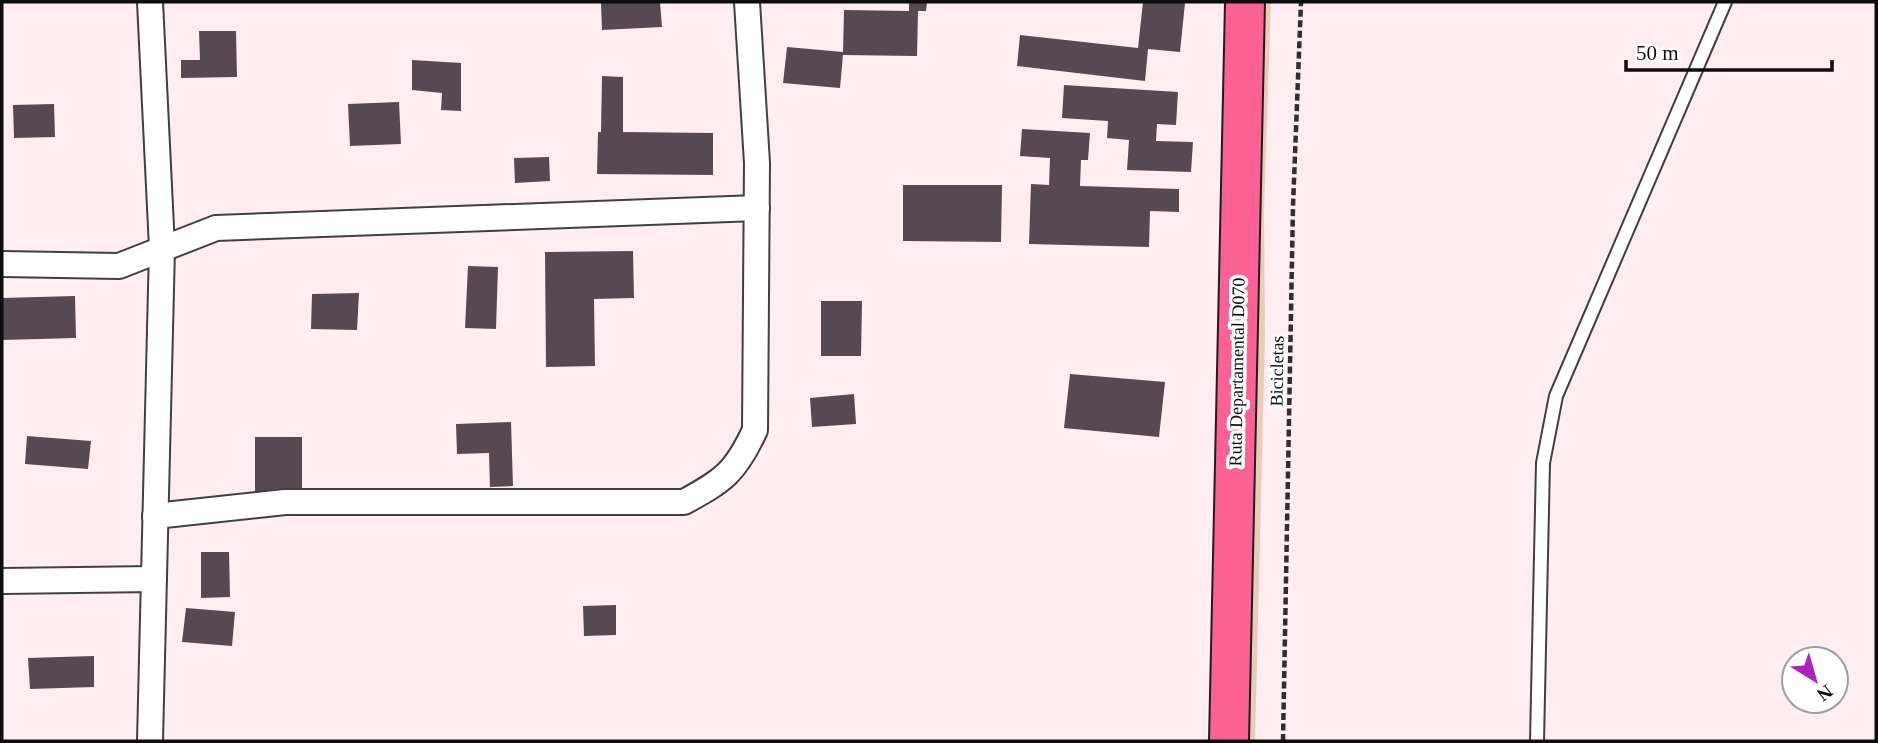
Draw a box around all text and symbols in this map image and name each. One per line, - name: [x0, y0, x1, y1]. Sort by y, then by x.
- scale bar: [1626, 28, 1832, 72]
- text: 50 m: [1636, 41, 1679, 65]
- street label: Ruta Departamental D070: [1225, 277, 1249, 467]
- street label: Bicicletas: [1266, 335, 1288, 407]
- north arrow: [1780, 645, 1850, 715]
- text: N: [1813, 681, 1837, 706]

